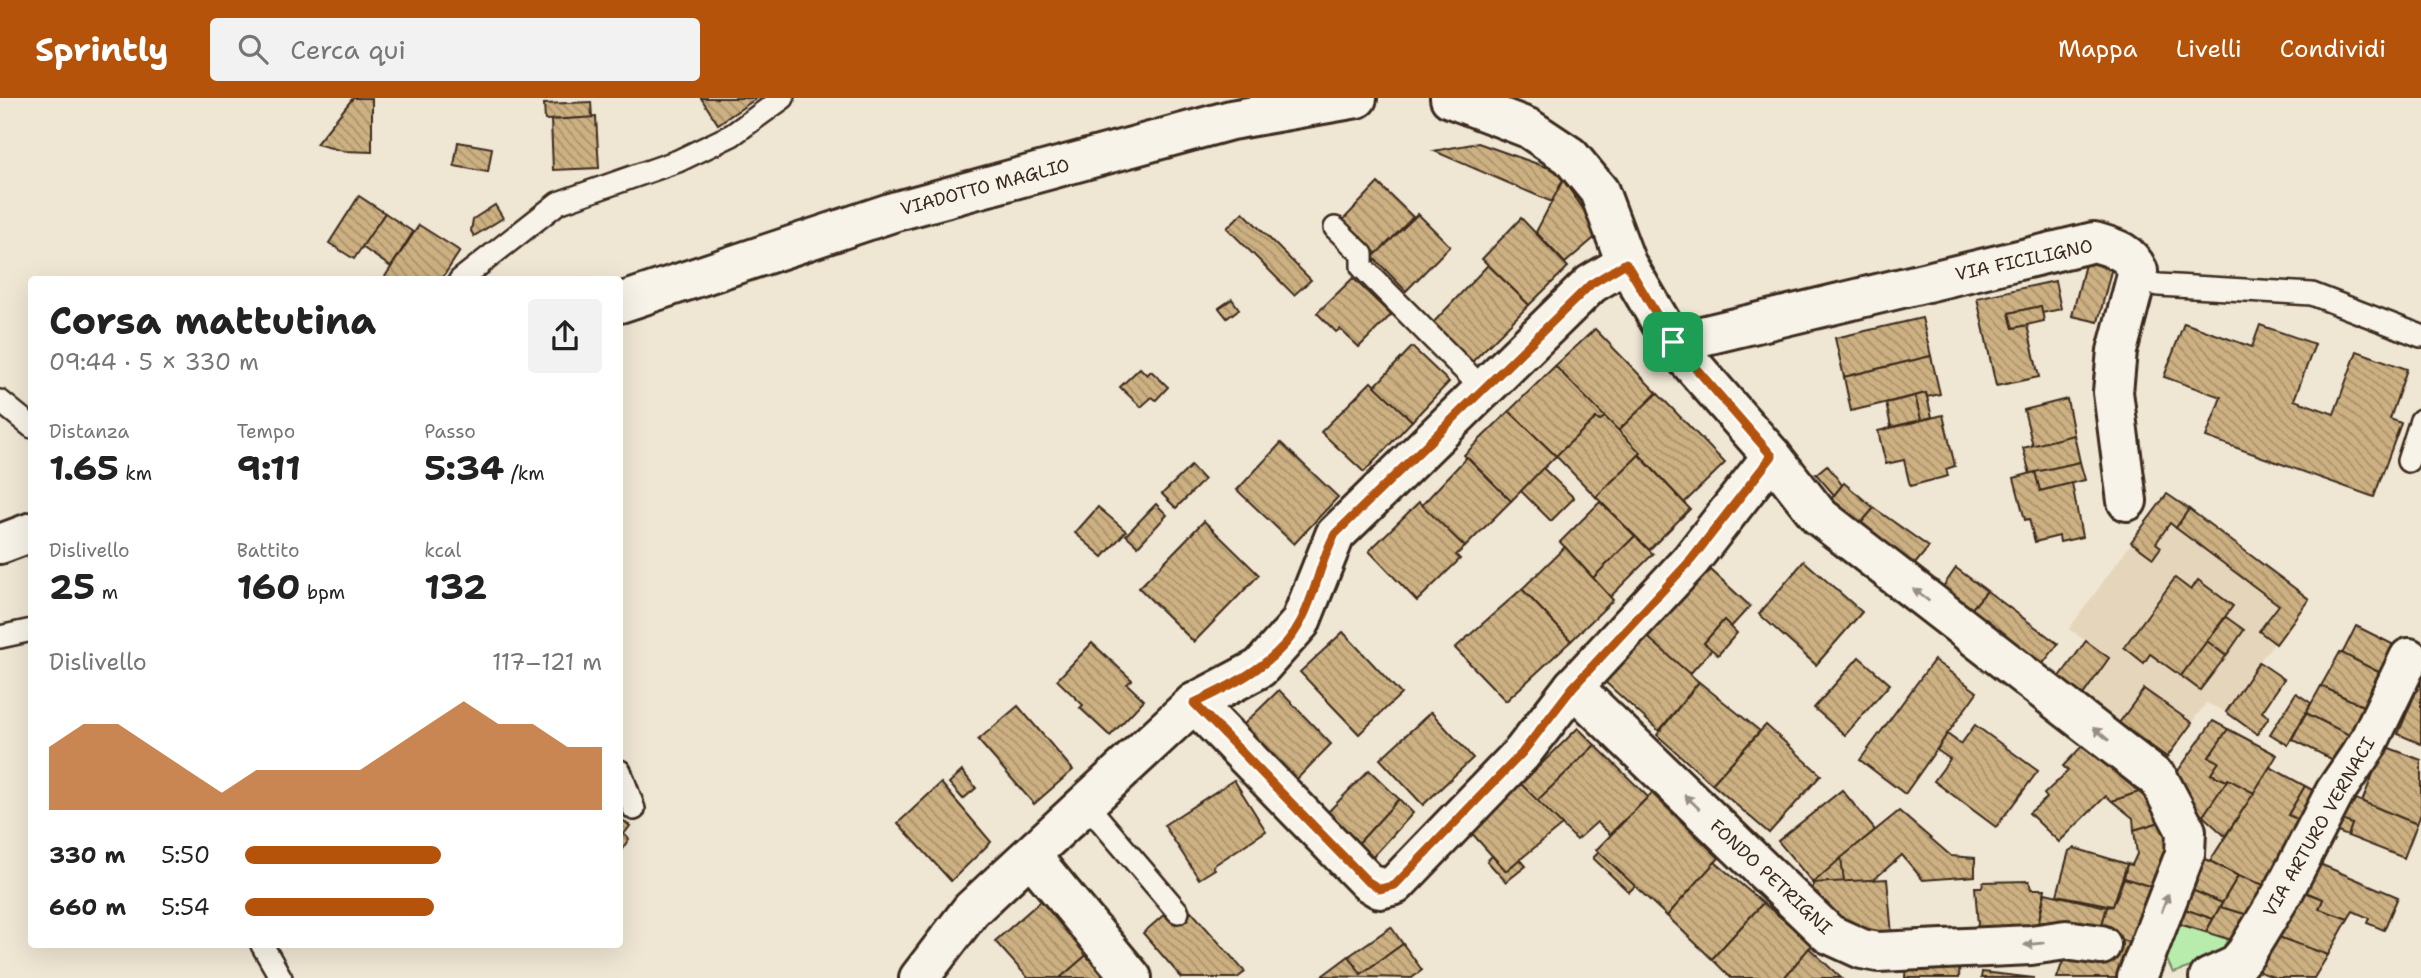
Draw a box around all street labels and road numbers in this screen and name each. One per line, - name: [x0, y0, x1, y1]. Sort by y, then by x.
- street label: VIADOTTO MAGLIO: [898, 153, 1072, 221]
- street label: VIA FICILIGNO: [1953, 234, 2095, 286]
- street label: VIA ARTURO VERNACI: [2258, 733, 2380, 921]
- street label: FONDO PETRIGNI: [1705, 814, 1837, 940]

